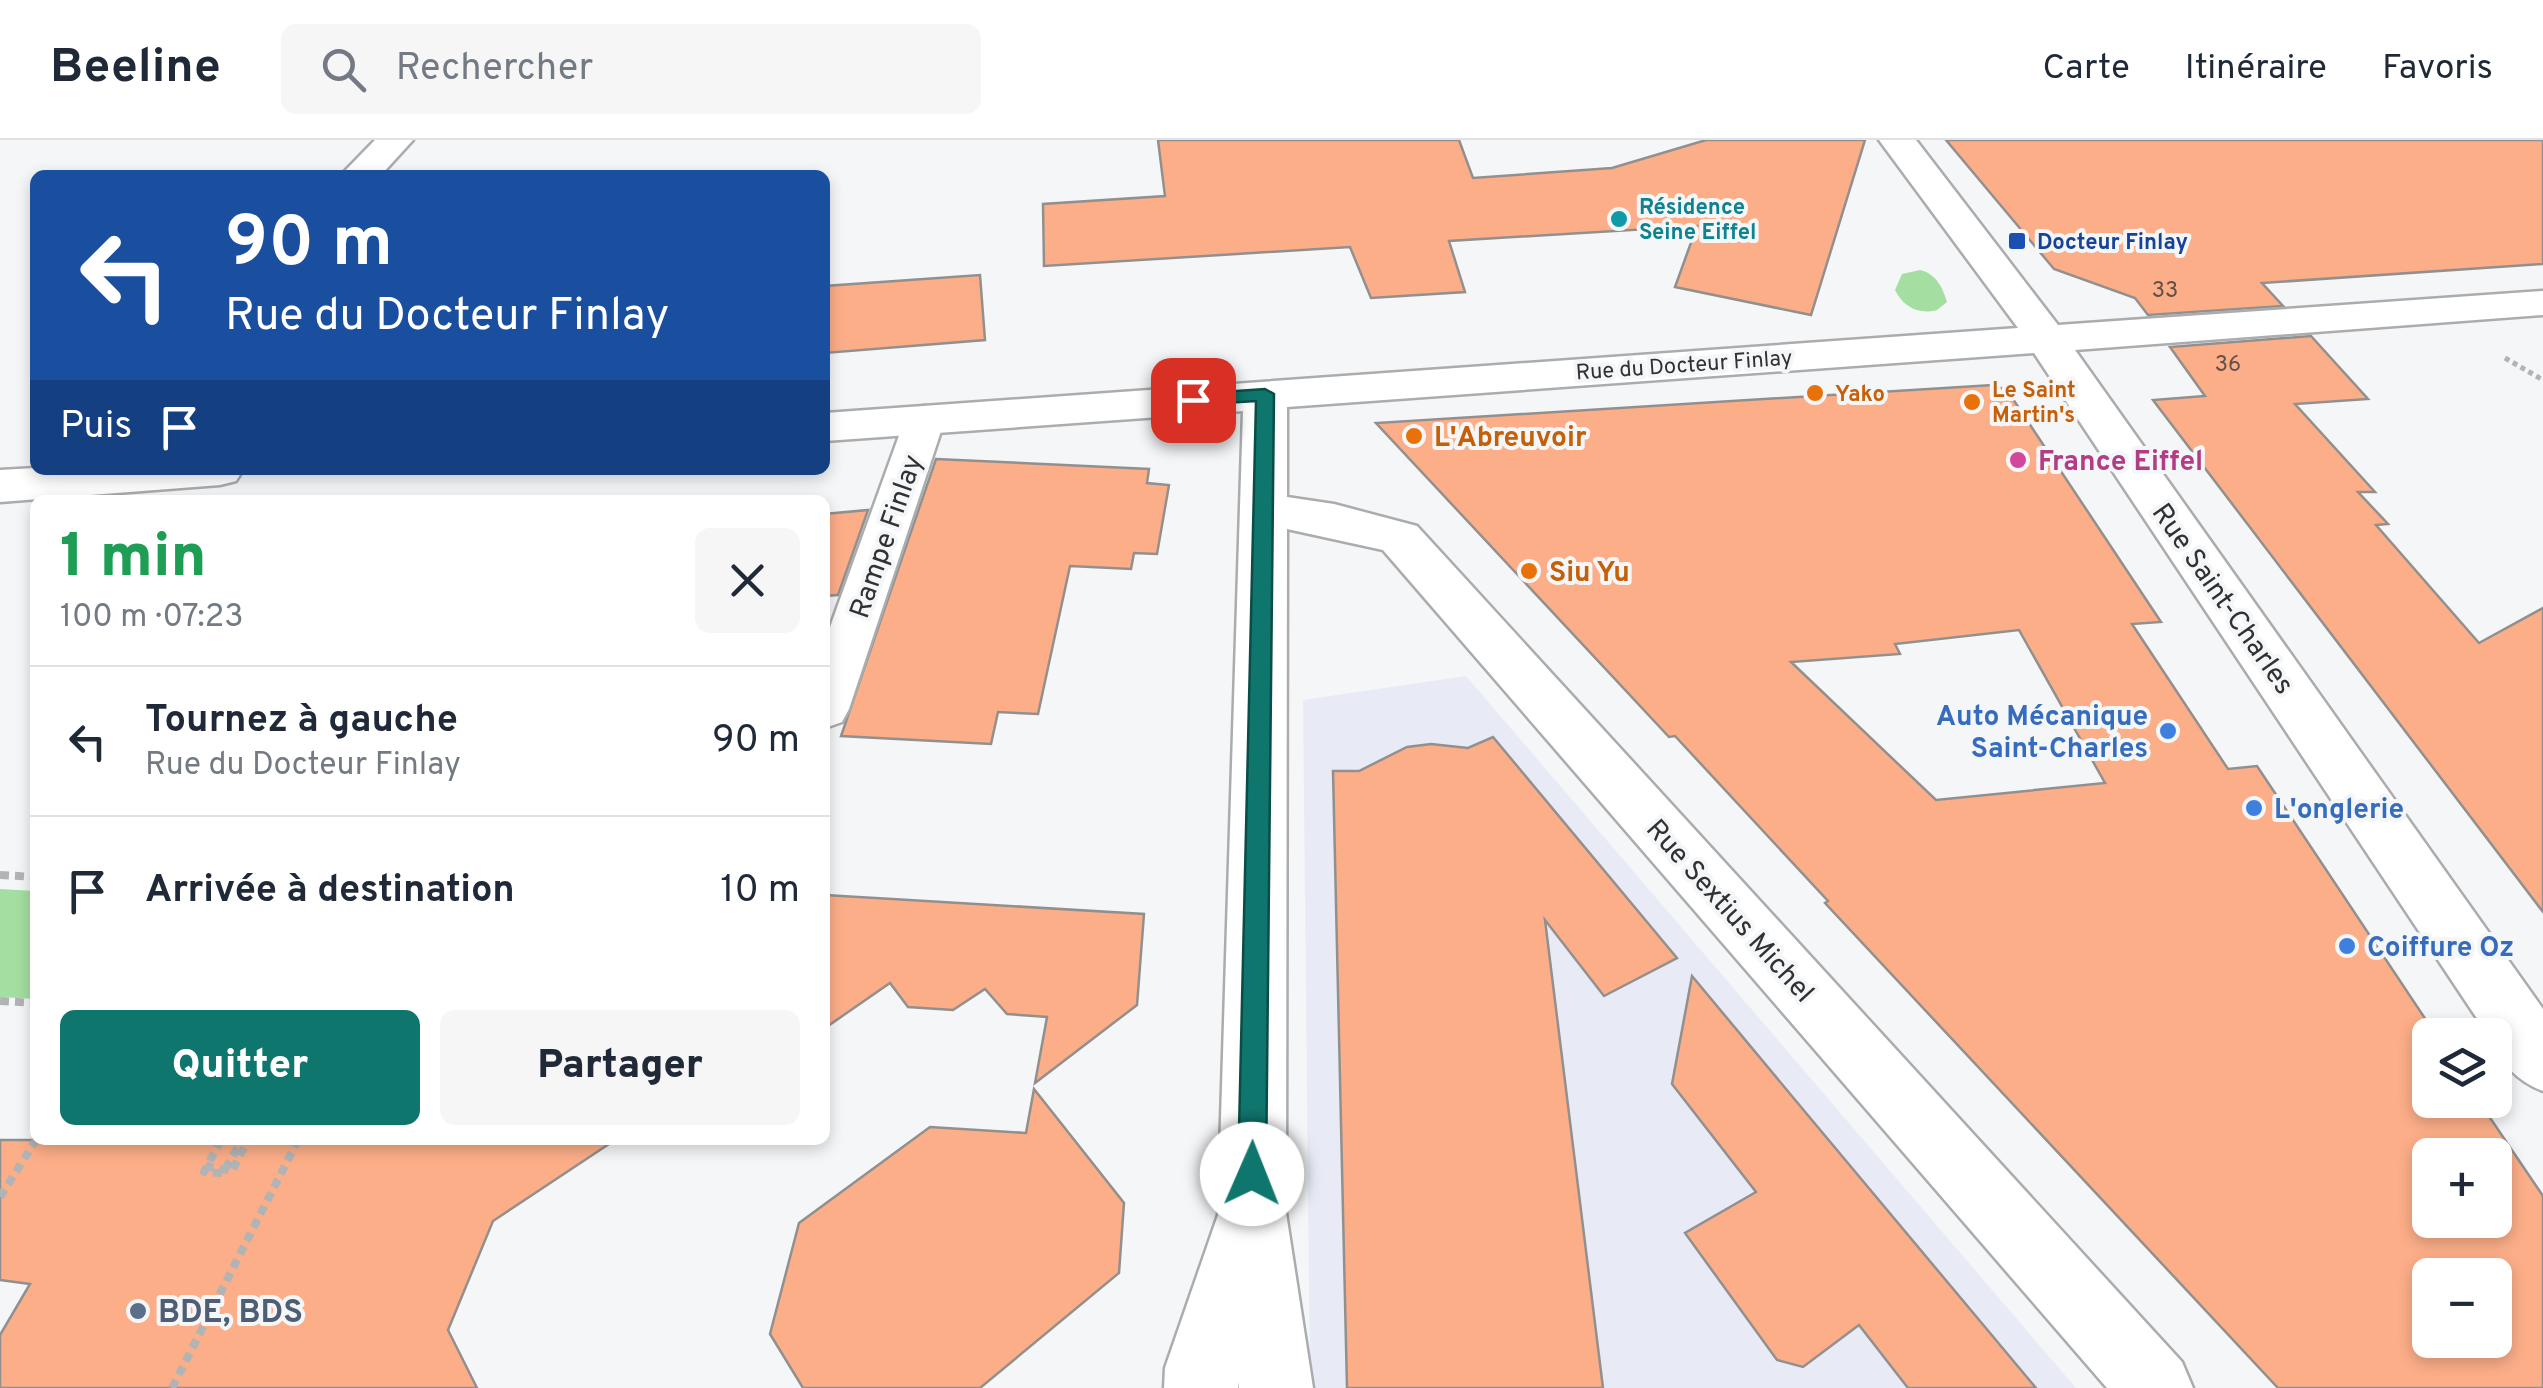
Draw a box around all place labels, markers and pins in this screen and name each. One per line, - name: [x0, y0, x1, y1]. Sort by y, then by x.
- place label: Résidence Seine Eiffel: [1639, 195, 1756, 247]
- marker: Résidence Seine Eiffel: [1608, 208, 1630, 230]
- marker: Docteur Finlay: [2006, 230, 2028, 252]
- place label: Docteur Finlay: [2037, 230, 2188, 257]
- pin: [1151, 358, 1236, 443]
- place label: Le Saint Martin's: [1992, 378, 2076, 430]
- marker: Yako: [1804, 382, 1826, 404]
- place label: Yako: [1835, 382, 1885, 409]
- marker: Le Saint Martin's: [1961, 391, 1983, 413]
- place label: L'Abreuvoir: [1434, 421, 1587, 457]
- marker: L'Abreuvoir: [1403, 425, 1425, 447]
- place label: France Eiffel: [2038, 445, 2203, 481]
- marker: France Eiffel: [2007, 449, 2029, 471]
- place label: Siu Yu: [1549, 556, 1630, 592]
- marker: Siu Yu: [1518, 560, 1540, 582]
- place label: Auto Mécanique Saint-Charles: [1936, 700, 2148, 768]
- marker: Auto Mécanique Saint-Charles: [2157, 720, 2179, 742]
- place label: L'onglerie: [2274, 793, 2404, 829]
- marker: L'onglerie: [2243, 797, 2265, 819]
- place label: Coiffure Oz: [2367, 931, 2514, 967]
- marker: Coiffure Oz: [2336, 935, 2358, 957]
- place label: BDE, BDS: [158, 1294, 303, 1334]
- marker: BDE, BDS: [127, 1300, 149, 1322]

